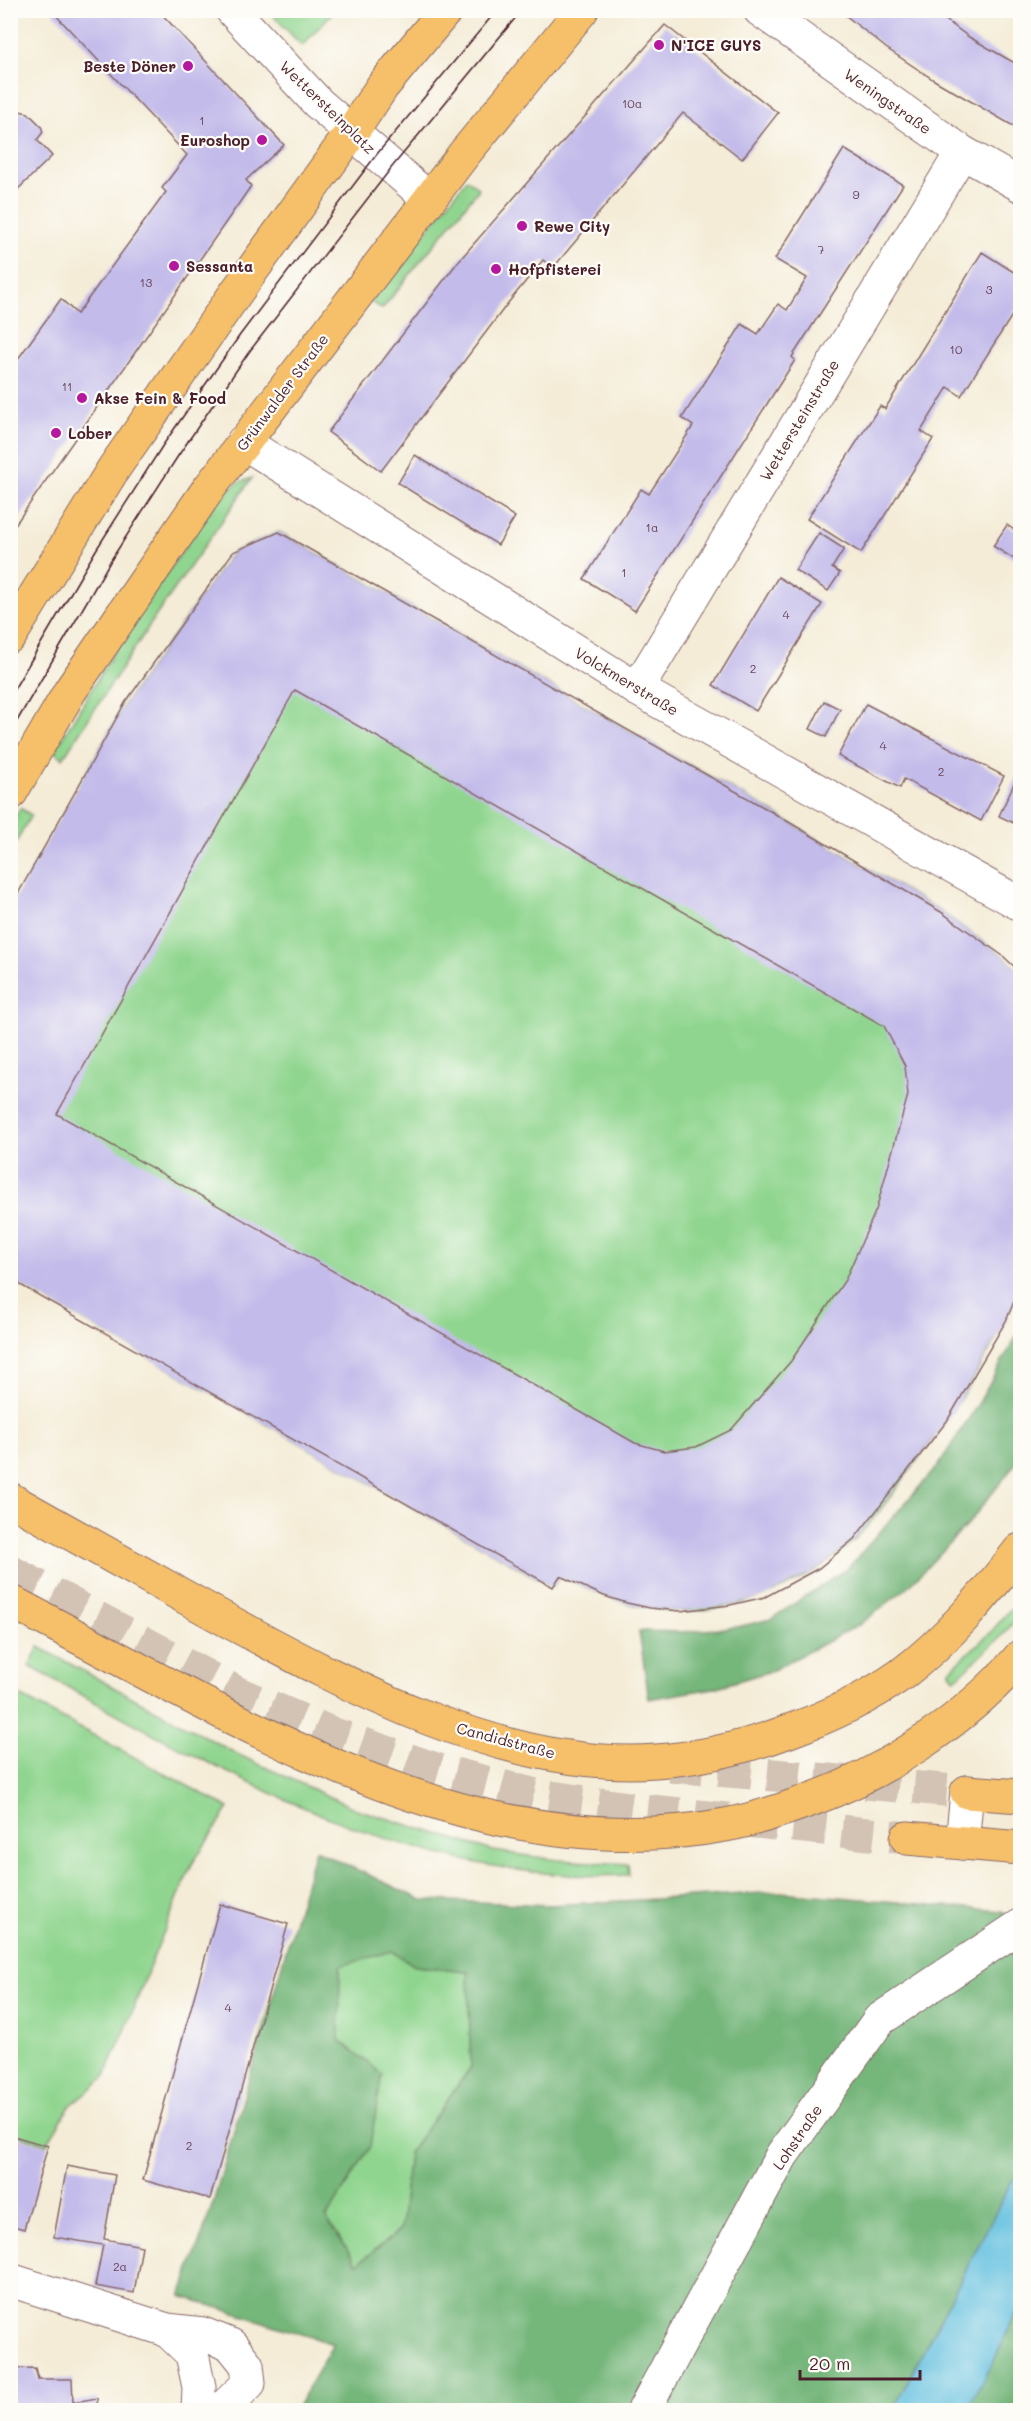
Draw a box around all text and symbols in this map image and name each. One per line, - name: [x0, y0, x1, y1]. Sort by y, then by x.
- place label: N'ICE GUYS: [671, 35, 762, 55]
- marker: N'ICE GUYS: [652, 38, 666, 52]
- place label: Beste Döner: [83, 56, 176, 76]
- street label: Wettersteinplatz: [276, 56, 380, 158]
- marker: Beste Döner: [181, 59, 195, 73]
- street label: Weningstraße: [841, 64, 935, 138]
- house number: 10a: [622, 95, 642, 111]
- house number: 1: [199, 112, 205, 128]
- place label: Euroshop: [180, 130, 250, 150]
- marker: Euroshop: [255, 133, 269, 147]
- house number: 9: [852, 186, 860, 202]
- place label: Rewe City: [534, 216, 610, 236]
- marker: Rewe City: [515, 219, 529, 233]
- house number: 7: [818, 241, 825, 257]
- place label: Sessanta: [186, 256, 253, 276]
- marker: Sessanta: [167, 259, 181, 273]
- place label: Hofpfisterei: [508, 259, 602, 279]
- marker: Hofpfisterei: [489, 262, 503, 276]
- house number: 13: [140, 274, 152, 290]
- house number: 3: [985, 281, 993, 297]
- street label: Grünwalder Straße: [231, 329, 333, 455]
- house number: 10: [950, 341, 963, 357]
- street label: Wettersteinstraße: [755, 356, 843, 484]
- house number: 11: [62, 378, 72, 394]
- place label: Akse Fein & Food: [94, 388, 227, 408]
- marker: Akse Fein & Food: [75, 391, 89, 405]
- place label: Lober: [68, 423, 112, 443]
- marker: Lober: [49, 426, 63, 440]
- house number: 1a: [646, 519, 658, 535]
- house number: 1: [621, 564, 627, 580]
- house number: 4: [782, 606, 790, 622]
- street label: Volckmerstraße: [572, 642, 682, 720]
- house number: 2: [750, 660, 756, 676]
- house number: 4: [879, 737, 887, 753]
- house number: 2: [938, 763, 944, 779]
- street label: Candidstraße: [454, 1717, 558, 1763]
- house number: 4: [224, 1999, 232, 2015]
- street label: Lohstraße: [768, 2100, 826, 2174]
- house number: 2: [186, 2137, 192, 2153]
- house number: 2a: [113, 2258, 127, 2274]
- scale bar: [800, 2343, 920, 2381]
- text: 20 m: [809, 2351, 850, 2375]

